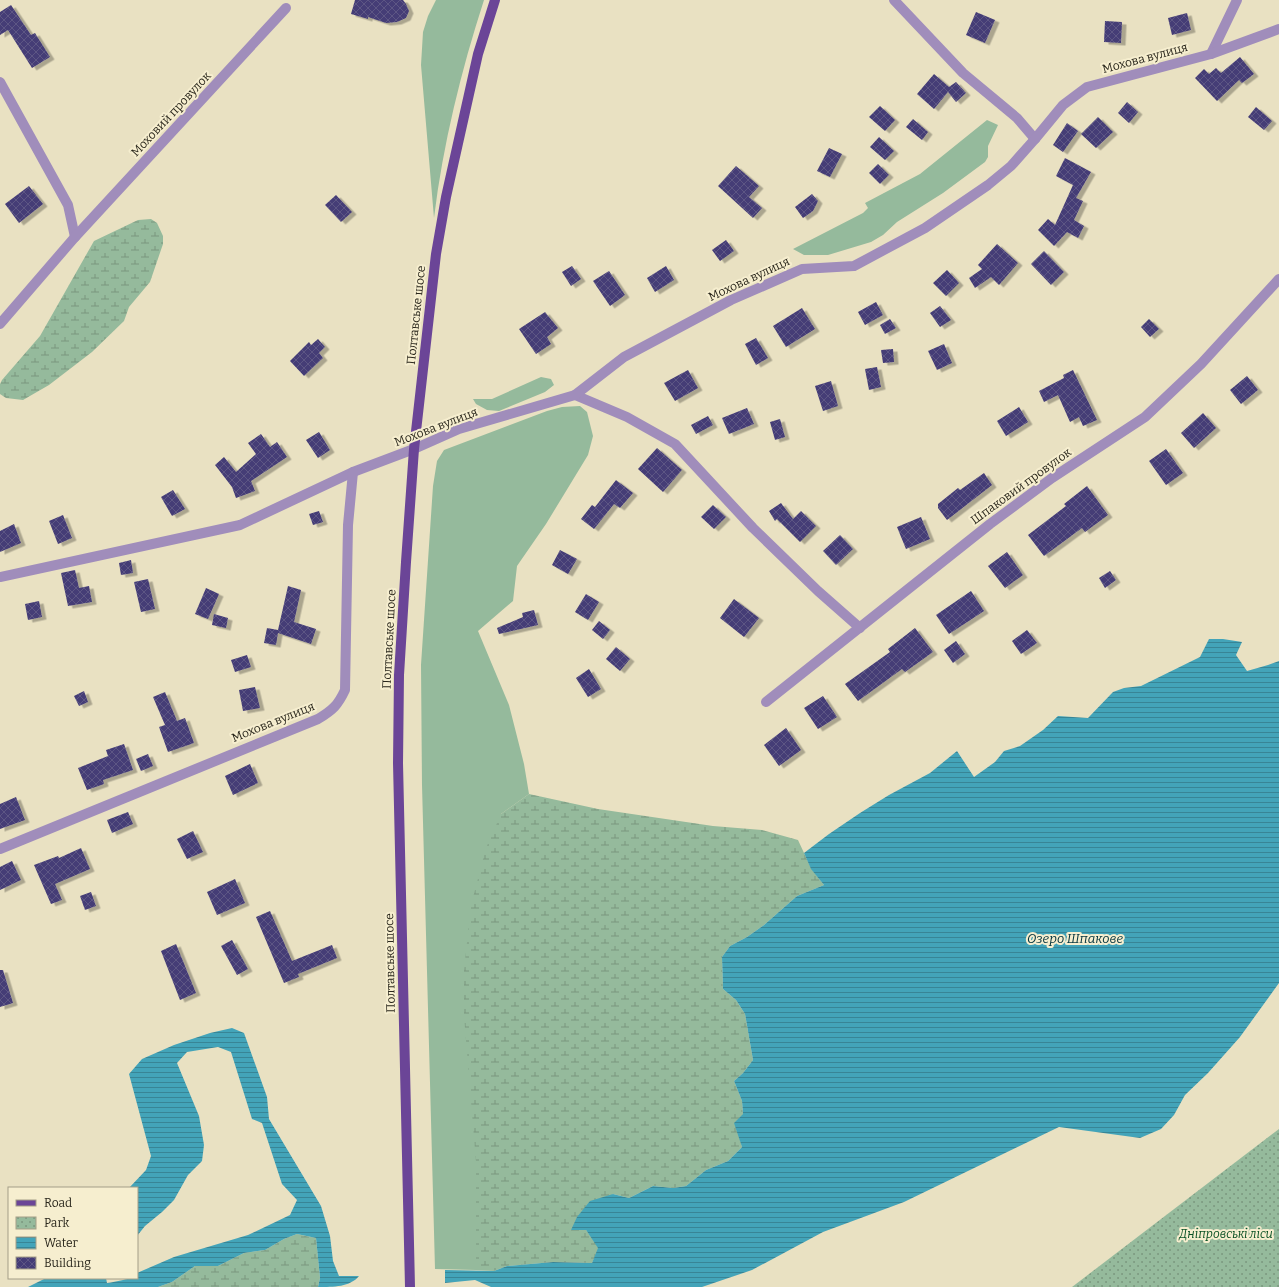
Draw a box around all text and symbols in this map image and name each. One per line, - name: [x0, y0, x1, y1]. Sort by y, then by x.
- street label: Мохова вулиця: [1101, 40, 1190, 76]
- street label: Моховий провулок: [128, 69, 214, 159]
- street label: Мохова вулиця: [706, 254, 792, 304]
- street label: Полтавське шосе: [404, 265, 428, 365]
- street label: Мохова вулиця: [392, 405, 480, 449]
- street label: Шпаковий провулок: [968, 445, 1074, 527]
- street label: Полтавське шосе: [379, 589, 399, 689]
- street label: Мохова вулиця: [230, 699, 317, 745]
- street label: Полтавське шосе: [382, 913, 398, 1013]
- water label: Озеро Шпакове: [1027, 931, 1124, 946]
- legend: [8, 1187, 138, 1279]
- text: Road: [44, 1196, 72, 1210]
- text: Park: [44, 1216, 70, 1230]
- park label: Дніпровські ліси: [1178, 1227, 1273, 1241]
- text: Water: [44, 1236, 79, 1250]
- text: Building: [44, 1256, 91, 1270]

